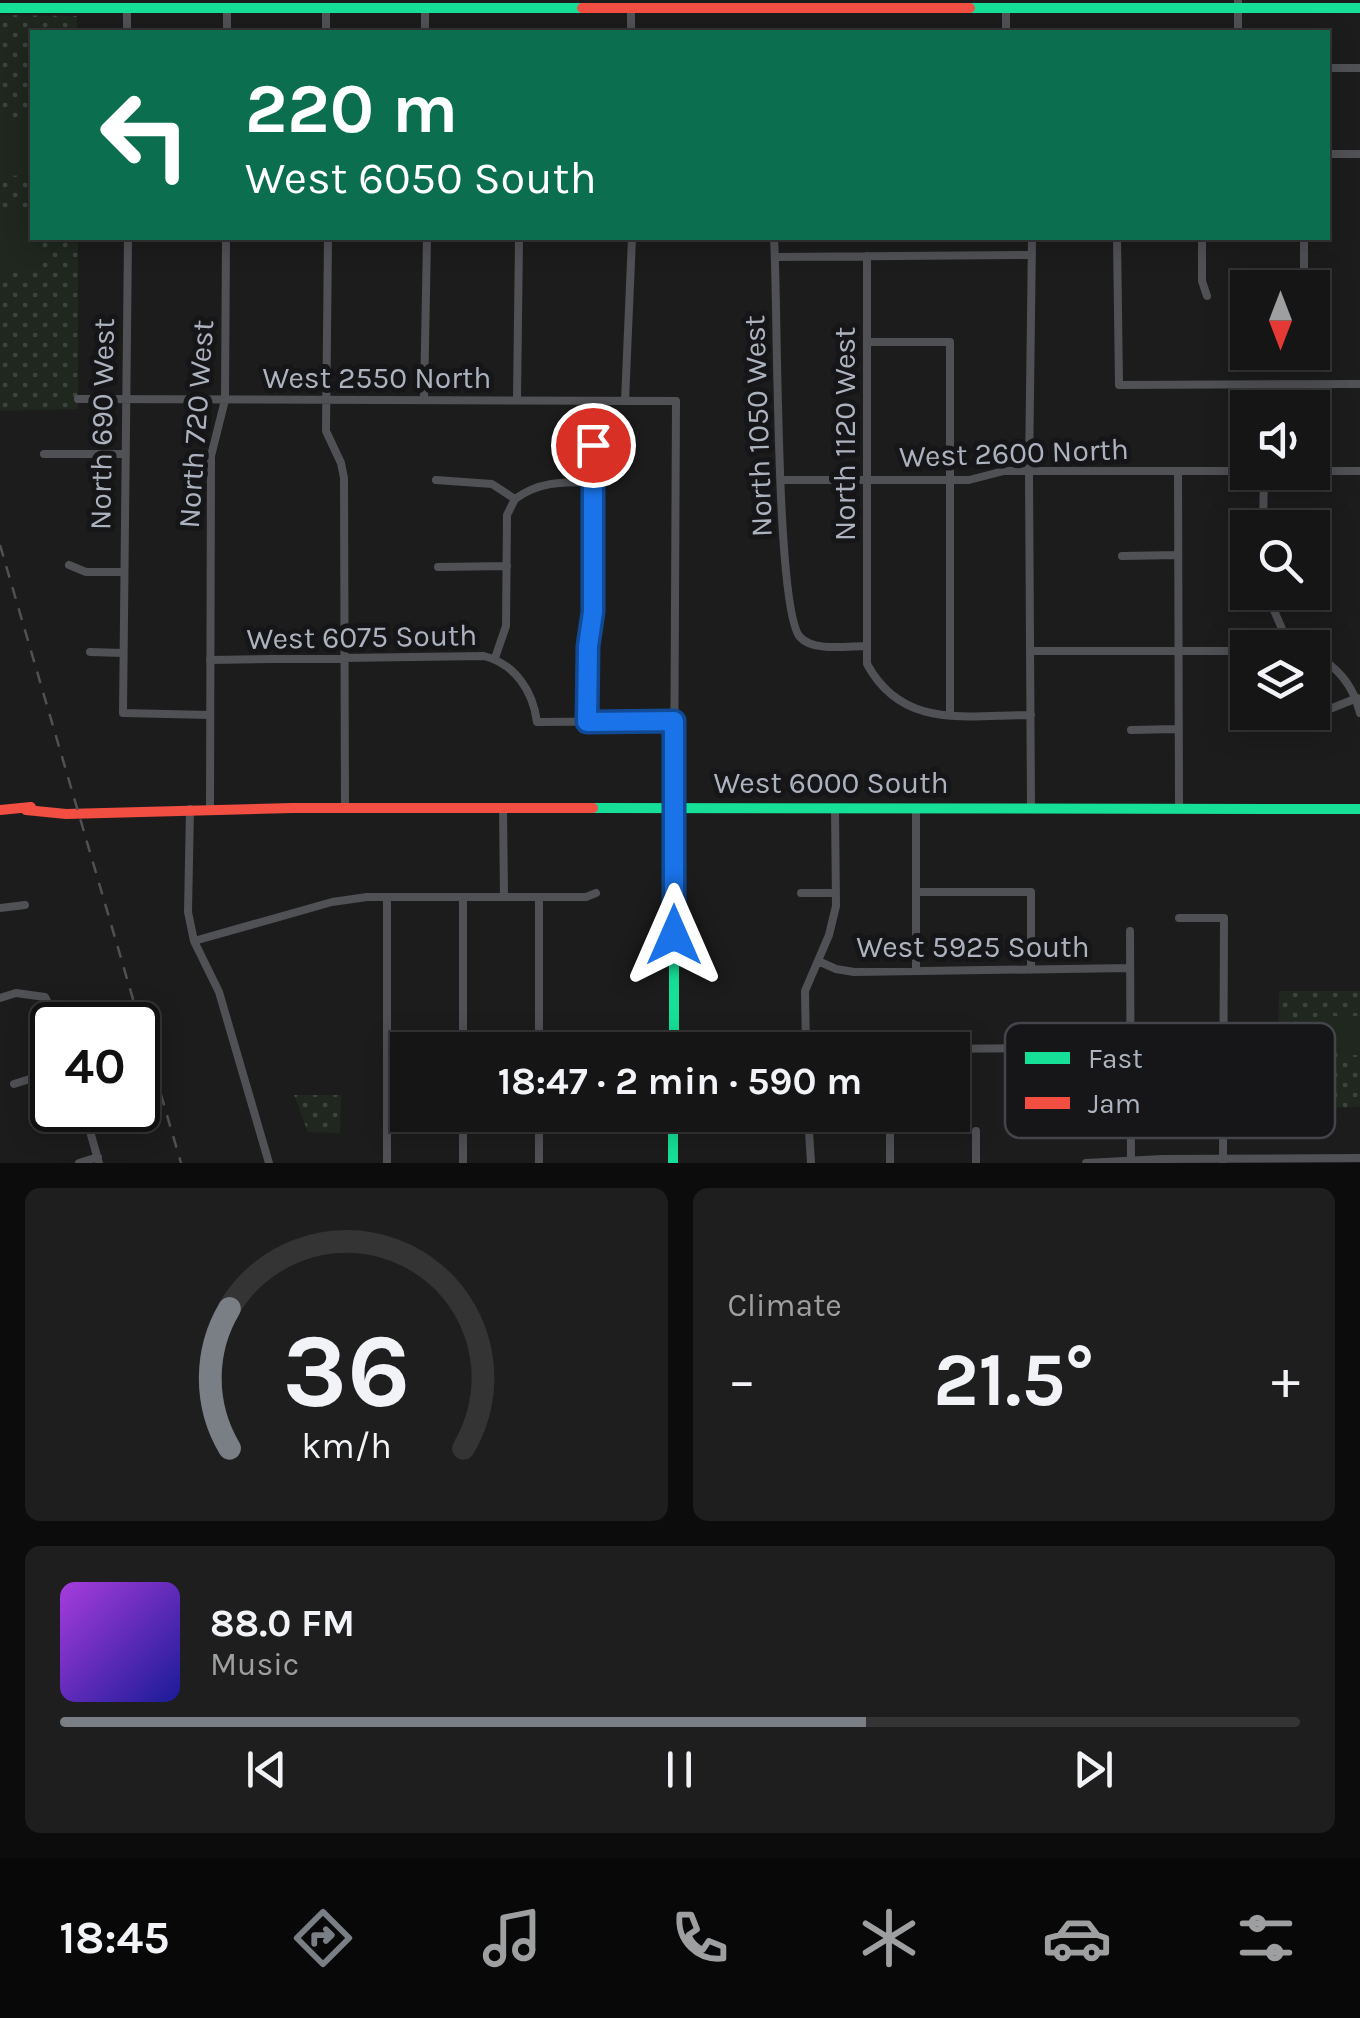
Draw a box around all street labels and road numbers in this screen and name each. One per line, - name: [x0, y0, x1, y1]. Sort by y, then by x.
- street label: North 1050 West: [736, 314, 780, 538]
- street label: North 690 West: [82, 318, 122, 530]
- street label: North 720 West: [171, 319, 221, 529]
- street label: North 1120 West: [827, 327, 863, 541]
- street label: West 2550 North: [263, 360, 491, 396]
- street label: West 2600 North: [898, 431, 1130, 475]
- street label: West 6075 South: [246, 617, 478, 657]
- street label: West 6000 South: [713, 765, 949, 801]
- street label: West 5925 South: [856, 929, 1090, 965]

